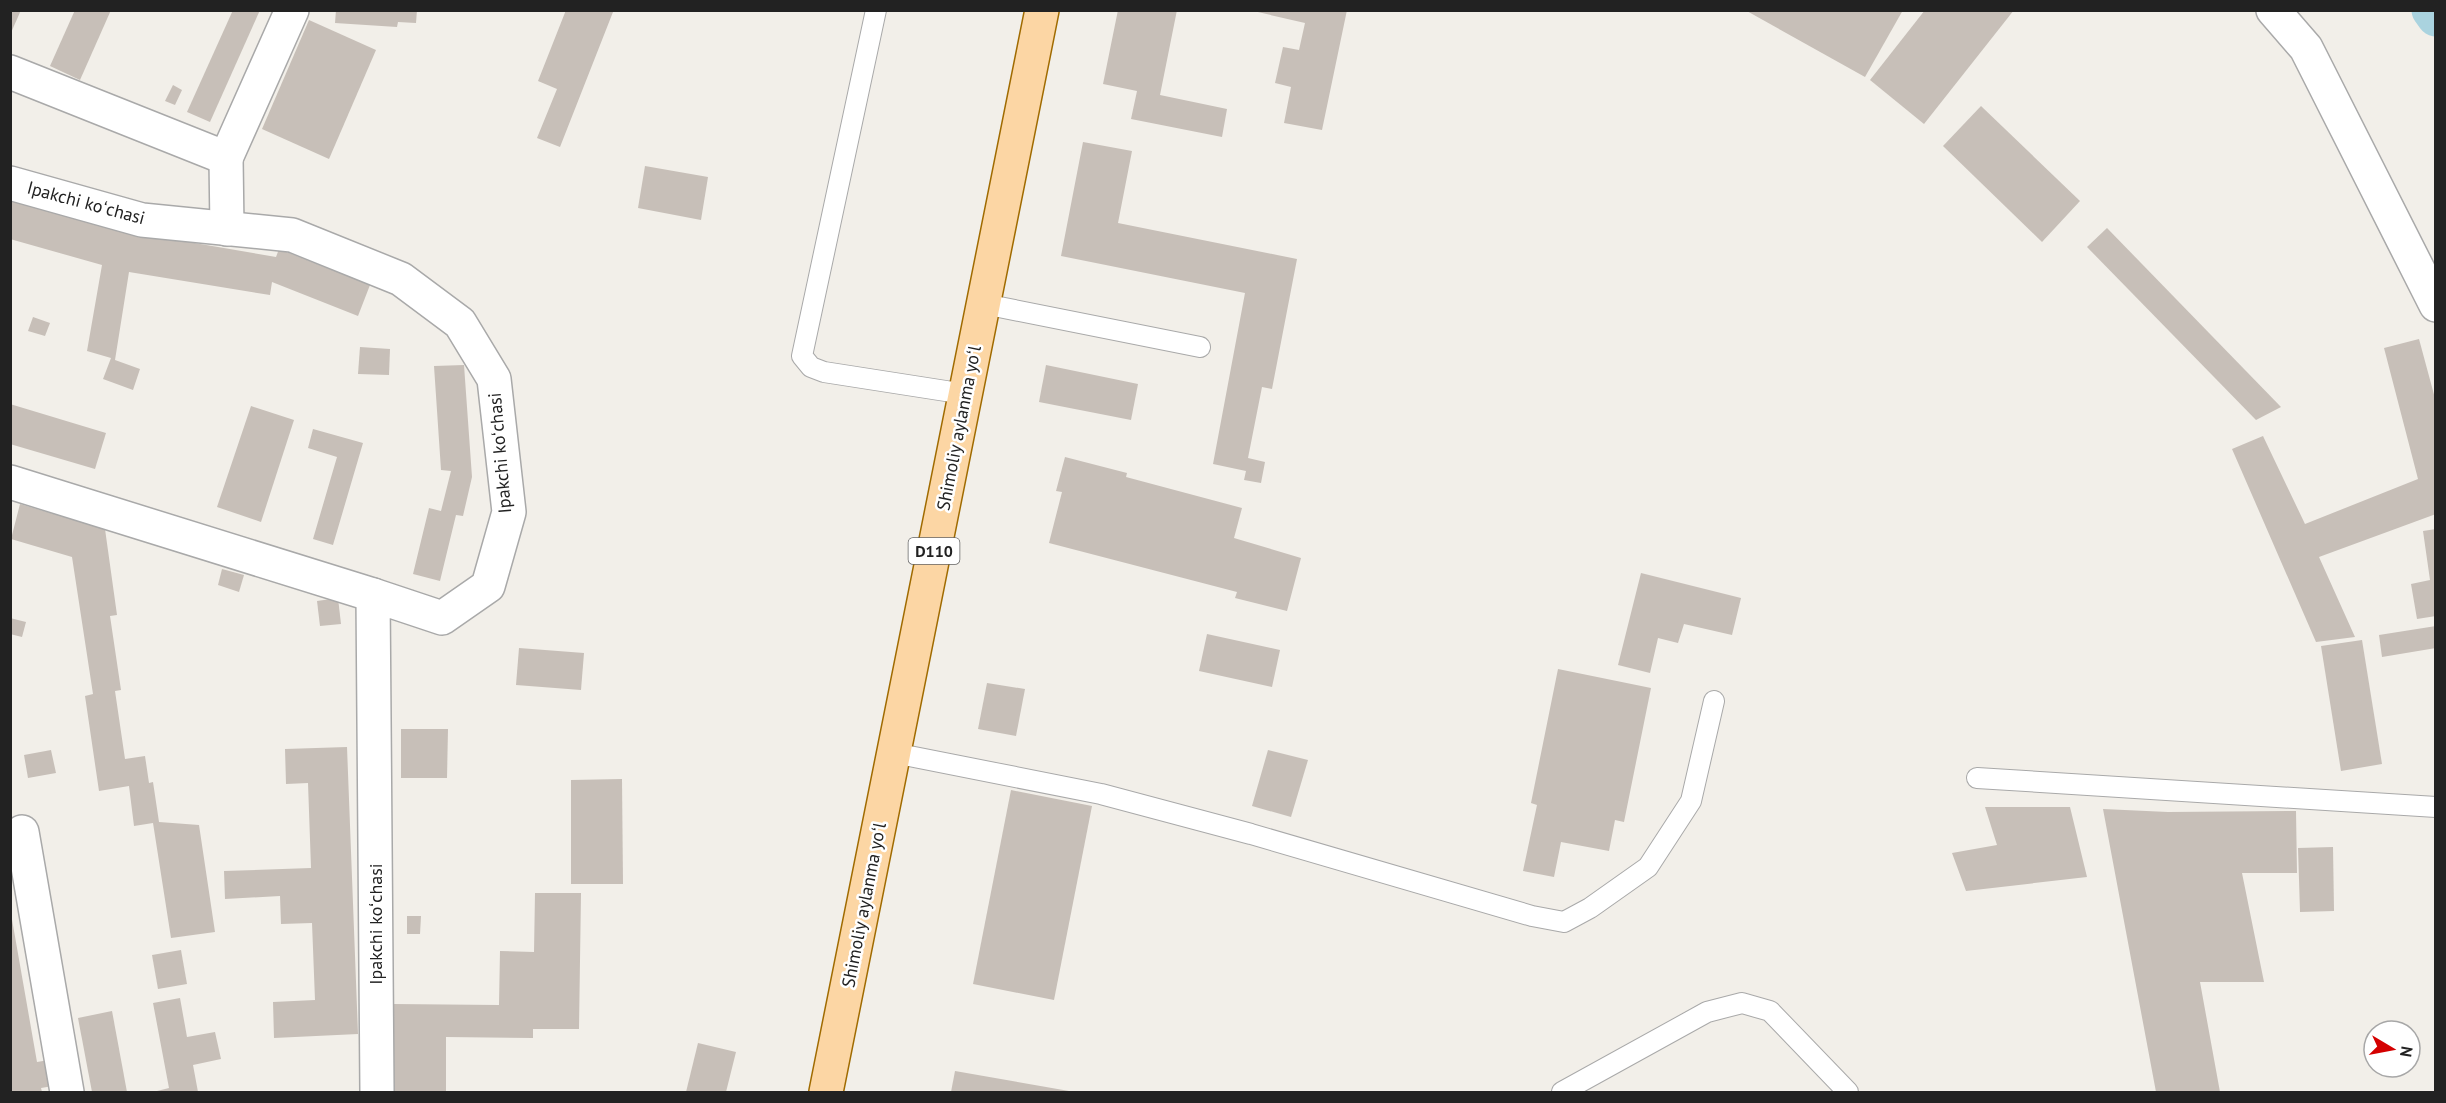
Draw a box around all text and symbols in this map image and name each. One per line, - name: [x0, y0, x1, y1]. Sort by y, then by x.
- street label: Ipakchi koʻchasi: [25, 176, 148, 229]
- street label: Shimoliy aylanma yoʻl: [931, 343, 986, 512]
- street label: Ipakchi koʻchasi: [483, 392, 516, 514]
- road number: D110: [908, 538, 960, 564]
- street label: Shimoliy aylanma yoʻl: [836, 820, 891, 989]
- street label: Ipakchi koʻchasi: [364, 863, 387, 985]
- north arrow: [2362, 1019, 2422, 1079]
- text: N: [2396, 1045, 2418, 1059]

